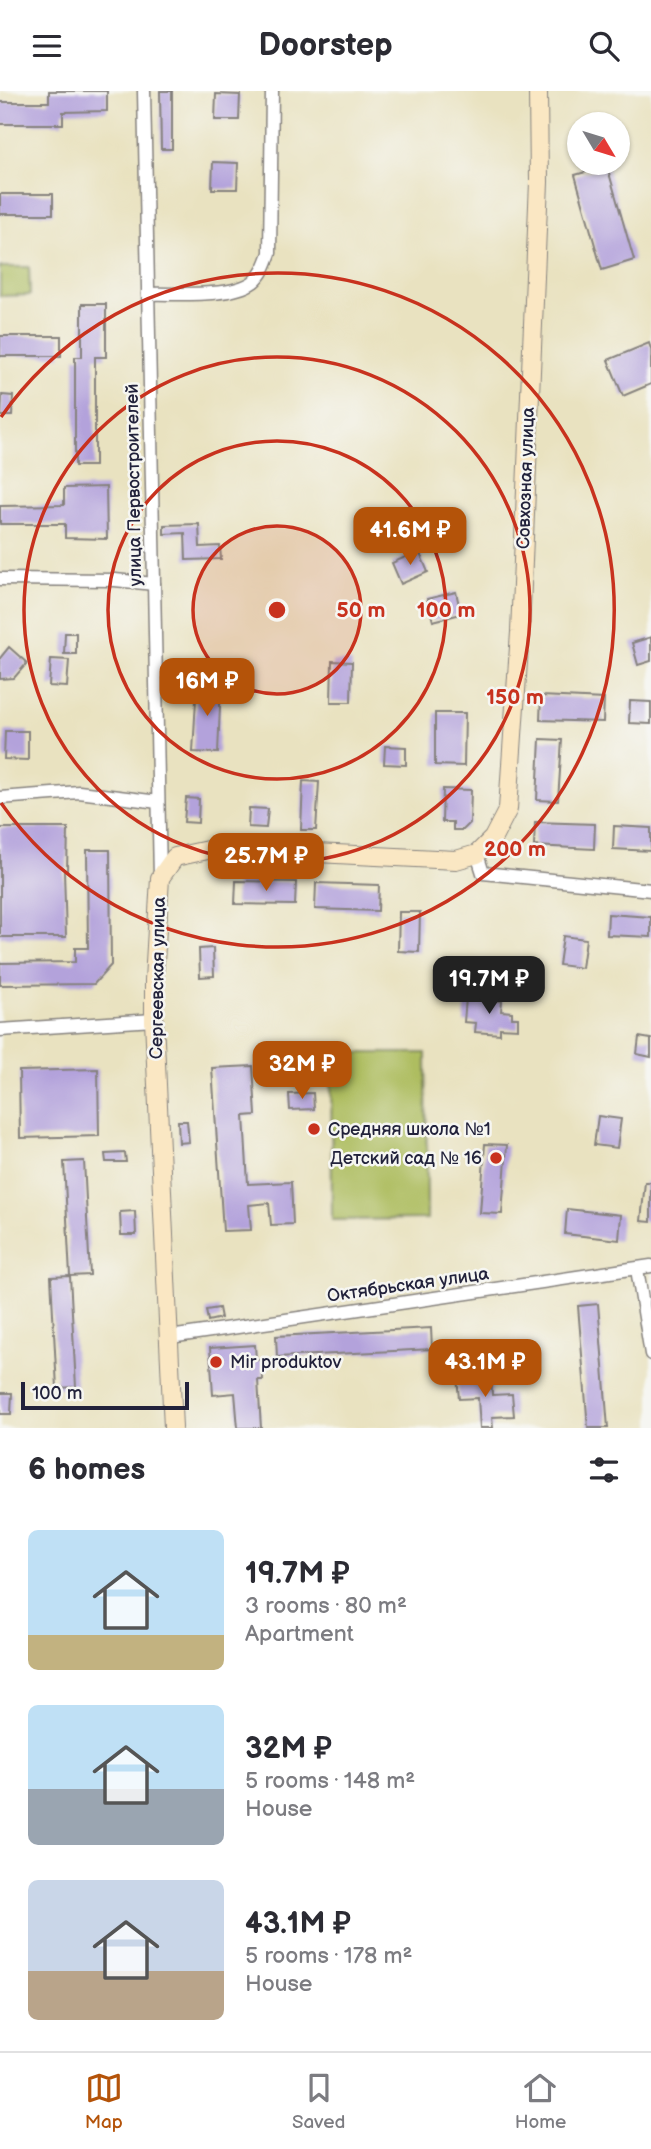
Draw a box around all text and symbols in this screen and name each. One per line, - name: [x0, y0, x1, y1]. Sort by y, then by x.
- text: Doorstep: [258, 26, 393, 65]
- icon: menu: [28, 27, 66, 65]
- icon: search: [585, 27, 623, 65]
- north arrow: [567, 112, 630, 175]
- map controls: [567, 112, 630, 175]
- street label: улица Первостроителей: [122, 383, 146, 587]
- street label: Совхозная улица: [513, 406, 539, 549]
- pin: 41.6M ₽: [345, 507, 475, 567]
- text: 41.6M ₽: [369, 516, 451, 544]
- centre of rings: [265, 598, 289, 622]
- text: 50 m: [337, 598, 385, 623]
- text: 100 m: [417, 598, 475, 623]
- pin: 16M ₽: [158, 659, 256, 718]
- text: 16M ₽: [175, 667, 239, 695]
- text: 150 m: [486, 685, 544, 710]
- pin: 25.7M ₽: [201, 833, 331, 893]
- text: 200 m: [484, 837, 546, 862]
- text: 25.7M ₽: [224, 842, 308, 870]
- street label: Сергеевская улица: [146, 896, 170, 1059]
- pin: 19.7M ₽: [424, 957, 554, 1016]
- text: 19.7M ₽: [449, 965, 529, 993]
- pin: 32M ₽: [253, 1041, 351, 1101]
- text: 32M ₽: [269, 1050, 335, 1078]
- place label: Средняя школа №1: [328, 1119, 491, 1140]
- marker: Средняя школа №1: [306, 1121, 322, 1137]
- place label: Детский сад № 16: [330, 1148, 482, 1169]
- marker: Детский сад № 16: [488, 1150, 504, 1166]
- street label: Октябрьская улица: [326, 1263, 491, 1307]
- pin: 43.1M ₽: [420, 1339, 550, 1399]
- text: 43.1M ₽: [444, 1348, 526, 1376]
- place label: Mir produktov: [230, 1352, 342, 1373]
- marker: Mir produktov: [208, 1354, 224, 1370]
- scale bar: [21, 1379, 189, 1411]
- text: 100 m: [32, 1382, 83, 1405]
- icon: filters: [585, 1451, 623, 1489]
- text: 6 homes: [28, 1452, 145, 1488]
- text: 19.7M ₽: [245, 1556, 350, 1592]
- icon: home: [84, 1558, 168, 1642]
- text: 3 rooms · 80 m²: [245, 1592, 407, 1620]
- text: Apartment: [245, 1620, 354, 1648]
- text: 32M ₽: [245, 1731, 332, 1767]
- icon: home: [84, 1733, 168, 1817]
- text: 5 rooms · 148 m²: [245, 1767, 415, 1795]
- text: House: [245, 1795, 312, 1823]
- text: 43.1M ₽: [245, 1906, 351, 1942]
- icon: home: [84, 1908, 168, 1992]
- text: 5 rooms · 178 m²: [245, 1942, 413, 1970]
- text: House: [245, 1970, 312, 1998]
- tab: Map: [85, 2069, 123, 2134]
- tab: Saved: [292, 2069, 345, 2134]
- tab: Home: [515, 2069, 566, 2134]

